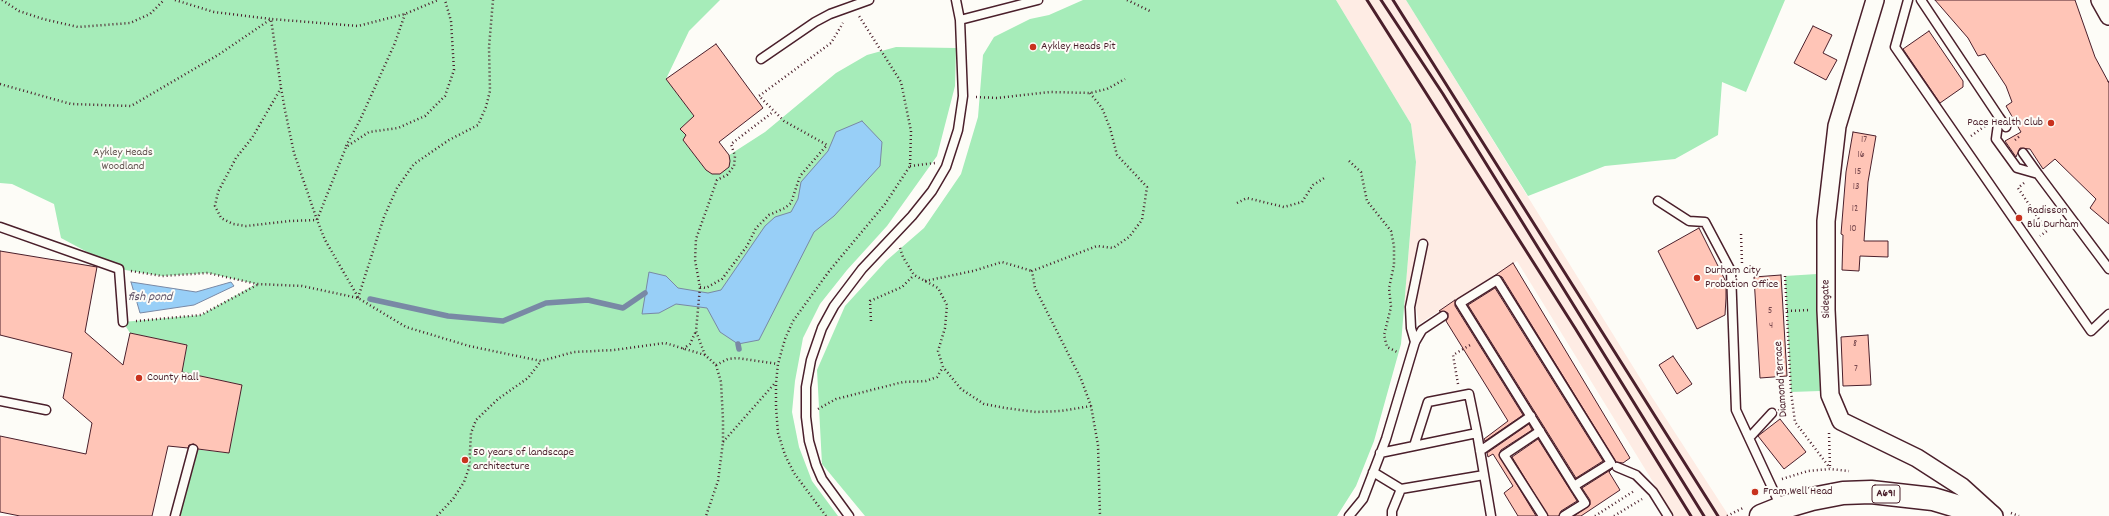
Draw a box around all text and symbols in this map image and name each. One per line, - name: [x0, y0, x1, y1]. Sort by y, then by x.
- place label: Aykley Heads Pit: [1041, 40, 1116, 54]
- marker: Aykley Heads Pit: [1028, 42, 1038, 52]
- place label: Pace Health Club: [1967, 116, 2043, 130]
- marker: Pace Health Club: [2046, 118, 2056, 128]
- house number: 17: [1861, 135, 1867, 147]
- park label: Aykley Heads Woodland: [93, 146, 153, 174]
- house number: 16: [1857, 150, 1865, 162]
- house number: 15: [1855, 167, 1861, 179]
- house number: 13: [1853, 182, 1859, 194]
- house number: 12: [1852, 204, 1858, 216]
- place label: Radisson Blu Durham: [2027, 204, 2079, 232]
- marker: Radisson Blu Durham: [2014, 213, 2024, 223]
- house number: 10: [1849, 224, 1857, 236]
- place label: Durham City Probation Office: [1705, 264, 1778, 292]
- marker: Durham City Probation Office: [1692, 273, 1702, 283]
- street label: Sidegate: [1819, 279, 1835, 319]
- water label: fish pond: [128, 290, 172, 306]
- house number: 5: [1768, 306, 1772, 318]
- house number: 4: [1769, 321, 1773, 333]
- house number: 8: [1853, 339, 1857, 351]
- street label: Diamond Terrace: [1772, 340, 1792, 418]
- house number: 7: [1854, 364, 1858, 376]
- place label: County Hall: [147, 371, 199, 385]
- marker: County Hall: [134, 373, 144, 383]
- place label: 50 years of landscape architecture: [473, 446, 574, 474]
- marker: 50 years of landscape architecture: [460, 455, 470, 465]
- place label: Fram Well Head: [1763, 485, 1833, 499]
- road number: A691: [1872, 485, 1900, 503]
- marker: Fram Well Head: [1750, 487, 1760, 497]

